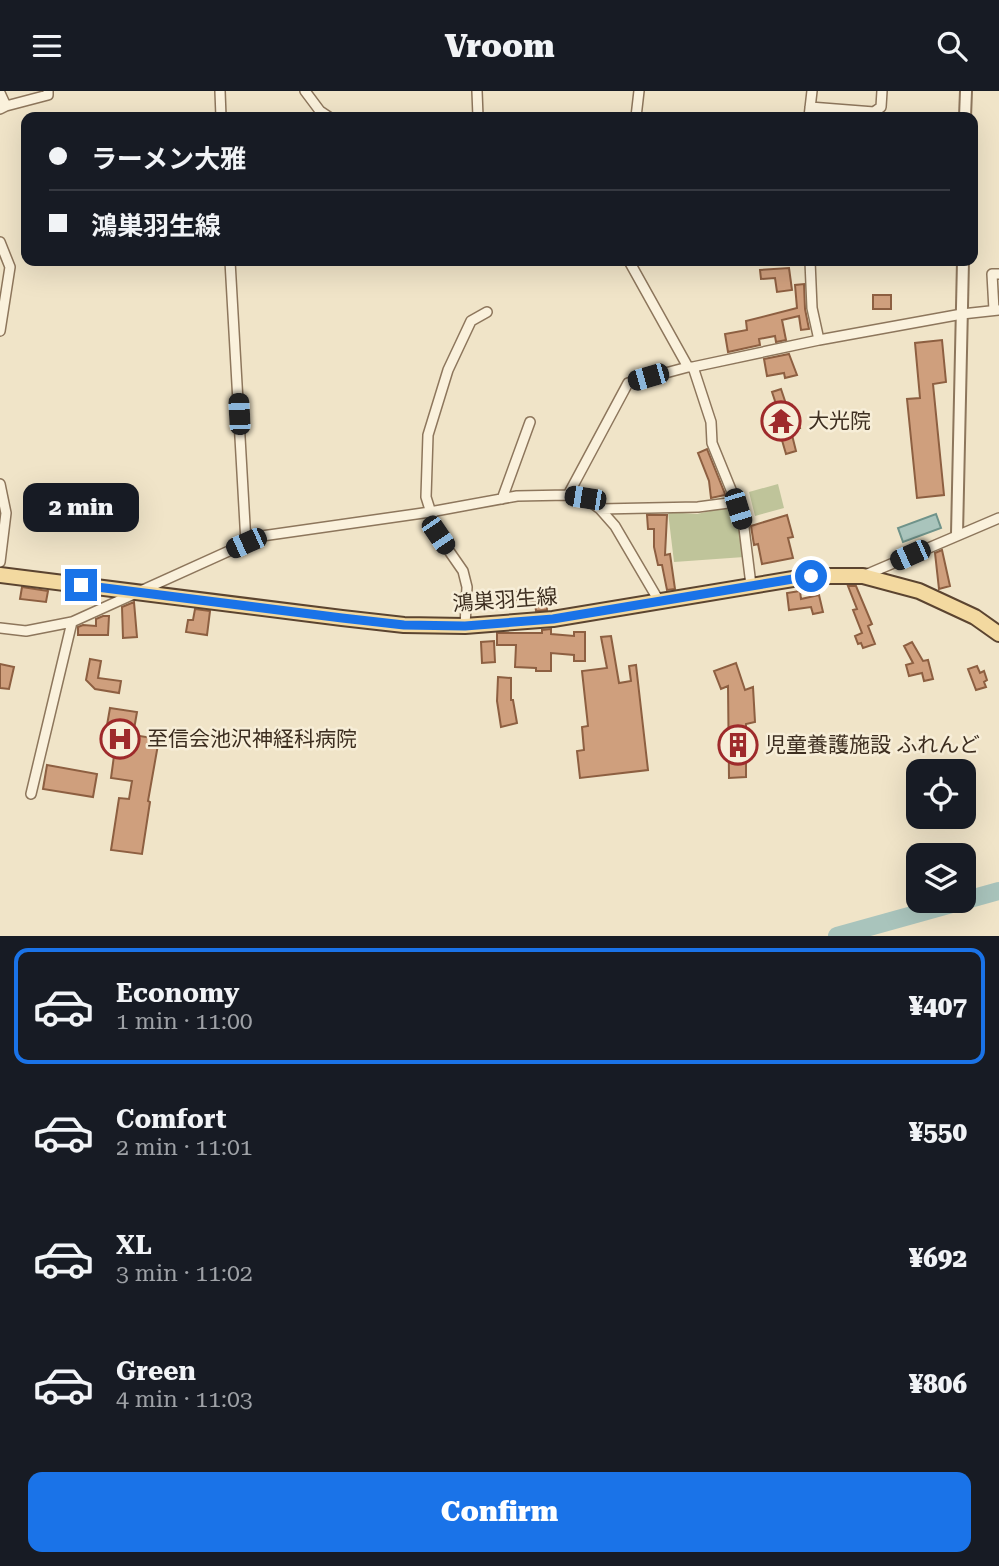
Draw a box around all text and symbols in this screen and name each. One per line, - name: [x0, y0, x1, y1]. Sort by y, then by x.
- icon: menu: [28, 27, 66, 65]
- text: Vroom: [444, 27, 555, 65]
- icon: search: [933, 27, 971, 65]
- text: ラーメン大雅: [91, 144, 246, 174]
- text: 鴻巣羽生線: [91, 211, 221, 241]
- car: [625, 361, 672, 393]
- car: [228, 392, 251, 436]
- temple icon: 大光院: [760, 400, 802, 442]
- place label: 大光院: [808, 409, 871, 433]
- callout: 2 min: [23, 483, 139, 533]
- car: [563, 484, 608, 512]
- car: [722, 486, 755, 532]
- text: 2 min: [49, 494, 113, 521]
- car: [418, 512, 459, 558]
- car: [223, 525, 270, 561]
- car: [887, 537, 934, 573]
- route start: [795, 560, 827, 592]
- route end: [65, 569, 97, 601]
- street label: 鴻巣羽生線: [452, 584, 558, 616]
- hospital icon: 至信会池沢神経科病院: [99, 718, 141, 760]
- building icon: 児童養護施設 ふれんど: [717, 724, 759, 766]
- place label: 至信会池沢神経科病院: [147, 727, 357, 751]
- place label: 児童養護施設 ふれんど: [765, 733, 980, 757]
- map controls: [906, 759, 976, 913]
- button: locate: [906, 759, 976, 829]
- button: layers: [906, 843, 976, 913]
- icon: car: [32, 975, 95, 1038]
- text: Economy: [116, 978, 239, 1008]
- text: ¥407: [909, 991, 967, 1021]
- text: 1 min · 11:00: [116, 1008, 253, 1035]
- icon: car: [32, 1101, 95, 1164]
- text: Comfort: [116, 1104, 226, 1134]
- text: ¥550: [909, 1117, 967, 1147]
- text: 2 min · 11:01: [116, 1134, 253, 1161]
- icon: car: [32, 1227, 95, 1290]
- text: XL: [116, 1230, 152, 1260]
- text: ¥692: [909, 1243, 967, 1273]
- text: 3 min · 11:02: [116, 1260, 253, 1287]
- icon: car: [32, 1353, 95, 1416]
- text: Green: [116, 1356, 196, 1386]
- text: ¥806: [909, 1369, 967, 1399]
- text: 4 min · 11:03: [116, 1386, 253, 1413]
- button: Confirm: [28, 1472, 971, 1552]

